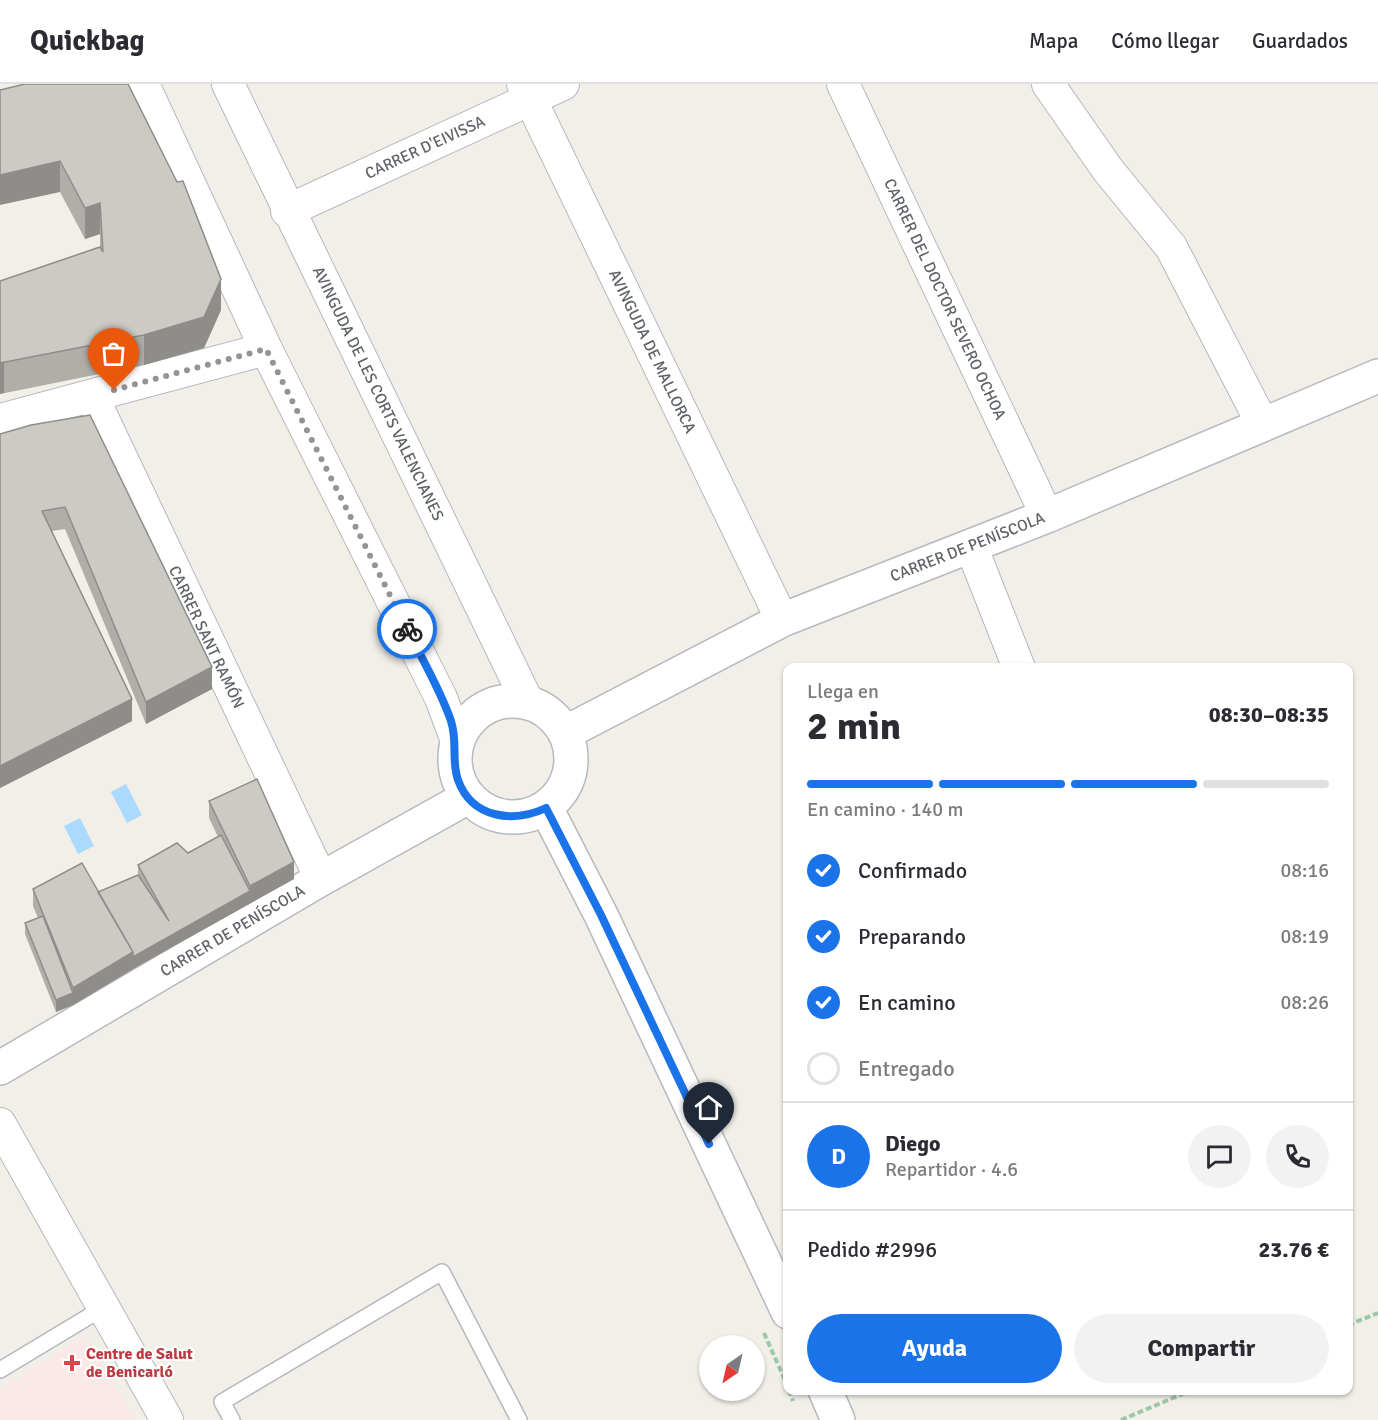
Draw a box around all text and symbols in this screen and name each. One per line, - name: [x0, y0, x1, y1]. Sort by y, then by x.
- text: Quickbag: [30, 24, 145, 58]
- text: Mapa: [1029, 28, 1078, 54]
- text: Cómo llegar: [1111, 28, 1219, 54]
- text: Guardados: [1252, 28, 1348, 54]
- street label: CARRER D'EIVISSA: [362, 111, 488, 184]
- street label: CARRER DEL DOCTOR SEVERO OCHOA: [879, 175, 1010, 423]
- street label: AVINGUDA DE LES CORTS VALENCIANES: [308, 263, 448, 524]
- street label: AVINGUDA DE MALLORCA: [604, 266, 700, 437]
- pin: [88, 328, 139, 390]
- icon: bag: [97, 337, 130, 370]
- street label: CARRER DE PENÍSCOLA: [887, 508, 1048, 587]
- street label: CARRER SANT RAMÓN: [164, 563, 249, 712]
- courier: [377, 599, 437, 659]
- icon: bike: [391, 613, 424, 646]
- text: Llega en: [807, 679, 879, 704]
- text: 08:30–08:35: [1209, 701, 1329, 728]
- text: 2 min: [807, 702, 901, 750]
- text: En camino · 140 m: [807, 797, 964, 822]
- icon: check: [807, 854, 840, 887]
- text: Confirmado: [858, 857, 967, 884]
- text: 08:16: [1280, 858, 1329, 883]
- street label: CARRER DE PENÍSCOLA: [157, 881, 309, 981]
- icon: check: [807, 920, 840, 953]
- text: Preparando: [858, 923, 966, 950]
- text: 08:19: [1280, 924, 1329, 949]
- icon: check: [807, 986, 840, 1019]
- text: En camino: [858, 989, 956, 1016]
- text: 08:26: [1280, 990, 1329, 1015]
- text: Entregado: [858, 1055, 955, 1082]
- pin: [683, 1082, 734, 1144]
- icon: home: [692, 1091, 725, 1124]
- button: chat: [1188, 1125, 1251, 1188]
- button: phone: [1266, 1125, 1329, 1188]
- text: Diego: [885, 1130, 940, 1157]
- text: D: [831, 1143, 846, 1170]
- text: Repartidor · 4.6: [885, 1157, 1018, 1182]
- text: Pedido #2996: [807, 1236, 937, 1263]
- text: 23.76 €: [1258, 1236, 1329, 1263]
- button: Ayuda: [807, 1314, 1062, 1383]
- button: Compartir: [1074, 1314, 1329, 1383]
- north arrow: [699, 1335, 765, 1401]
- map controls: [699, 1335, 765, 1401]
- place label: Centre de Salut de Benicarló: [86, 1344, 193, 1382]
- marker: Centre de Salut de Benicarló: [63, 1354, 81, 1372]

